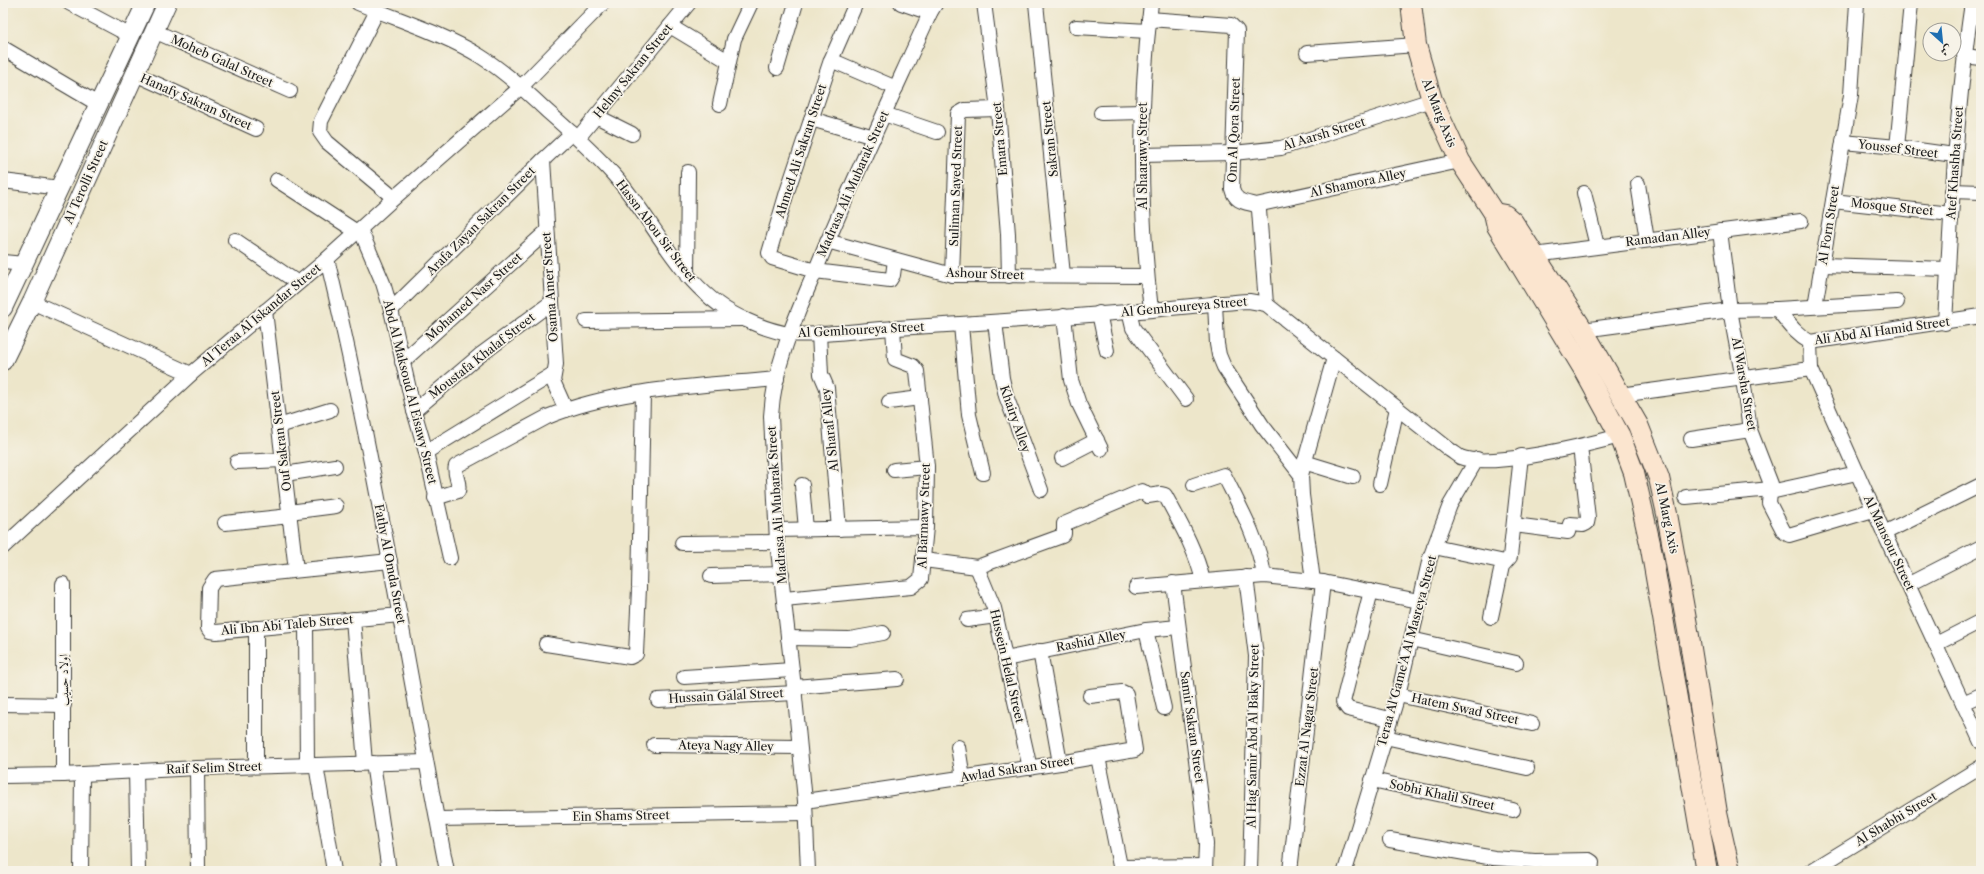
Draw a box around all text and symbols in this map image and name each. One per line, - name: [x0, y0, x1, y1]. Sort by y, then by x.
- street label: Helmy Sakran Street: [590, 20, 676, 121]
- north arrow: [1922, 22, 1962, 62]
- street label: Moheb Galal Street: [169, 31, 276, 90]
- text: ش: [1938, 42, 1955, 60]
- street label: Hanafy Sakran Street: [138, 70, 255, 133]
- street label: Al Marg Axis: [1418, 75, 1460, 149]
- street label: Om Al Qora Street: [1224, 76, 1243, 183]
- street label: Ahmed Ali Sakran Street: [771, 81, 830, 221]
- street label: Sakran Street: [1038, 100, 1061, 178]
- street label: Emara Street: [989, 101, 1010, 177]
- street label: Al Shaarawy Street: [1135, 102, 1150, 211]
- street label: Atef Khashba Street: [1943, 105, 1966, 221]
- street label: Madrasa Ali Mubarak Street: [813, 108, 892, 259]
- street label: Al Aarsh Street: [1280, 114, 1368, 153]
- street label: Suliman Sayed Street: [946, 125, 965, 247]
- street label: Youssef Street: [1856, 136, 1940, 161]
- street label: Al Terolli Street: [60, 137, 111, 227]
- street label: Arafa Zayan Sakran Street: [422, 163, 539, 279]
- street label: Al Shamora Alley: [1307, 165, 1408, 200]
- street label: Hassn Abou Sir Street: [613, 177, 700, 285]
- street label: Al Forn Street: [1815, 183, 1842, 267]
- street label: Mosque Street: [1850, 195, 1935, 218]
- street label: Ramadan Alley: [1625, 224, 1712, 249]
- street label: Osama Amer Street: [538, 231, 561, 343]
- street label: Mohamed Nasr Street: [422, 249, 526, 344]
- street label: Al Teraa Al Iskandar Street: [197, 260, 324, 370]
- street label: Ashour Street: [945, 265, 1025, 282]
- street label: Al Gemhoureya Street: [1119, 293, 1248, 320]
- street label: Abd Al Maksoud Al Eisawy Street: [380, 297, 441, 486]
- street label: Moustafa Khalaf Street: [426, 309, 538, 402]
- street label: Ali Abd Al Hamid Street: [1812, 313, 1951, 348]
- street label: Al Gemhoureya Street: [796, 319, 925, 340]
- street label: Al Warsha Street: [1729, 335, 1760, 433]
- street label: Khairy Alley: [997, 383, 1034, 455]
- street label: Al Sharaf Alley: [818, 387, 841, 474]
- street label: Ouf Sakran Street: [267, 389, 294, 492]
- street label: Madrasa Ali Mubarak Street: [763, 425, 790, 585]
- street label: Al Barmawy Street: [914, 462, 933, 570]
- street label: Al Marg Axis: [1652, 480, 1682, 555]
- street label: Al Mansour Street: [1860, 492, 1918, 594]
- street label: Fathy Al Omda Street: [372, 503, 410, 626]
- street label: Teraa Al Game'A Al Masreya Street: [1374, 553, 1440, 748]
- street label: Hussein Helal Street: [987, 607, 1028, 725]
- street label: Ali Ibn Abi Taleb Street: [219, 611, 355, 638]
- street label: Rashid Alley: [1055, 626, 1127, 655]
- street label: Al Hag Samir Abd Al Baky Street: [1243, 643, 1262, 829]
- street label: اولاد حسيب: [56, 654, 72, 706]
- street label: Ezzat Al Nagar Street: [1292, 666, 1321, 787]
- street label: Samir Sakran Street: [1177, 670, 1208, 785]
- street label: Hussain Galal Street: [668, 685, 785, 706]
- street label: Hatem Swad Street: [1410, 690, 1521, 727]
- street label: Ateya Nagy Alley: [677, 737, 774, 754]
- street label: Awlad Sakran Street: [958, 752, 1076, 785]
- street label: Raif Selim Street: [166, 758, 263, 777]
- street label: Sobhi Khalil Street: [1388, 776, 1497, 813]
- street label: Al Shabhi Street: [1851, 788, 1940, 849]
- street label: Ein Shams Street: [572, 807, 671, 824]

